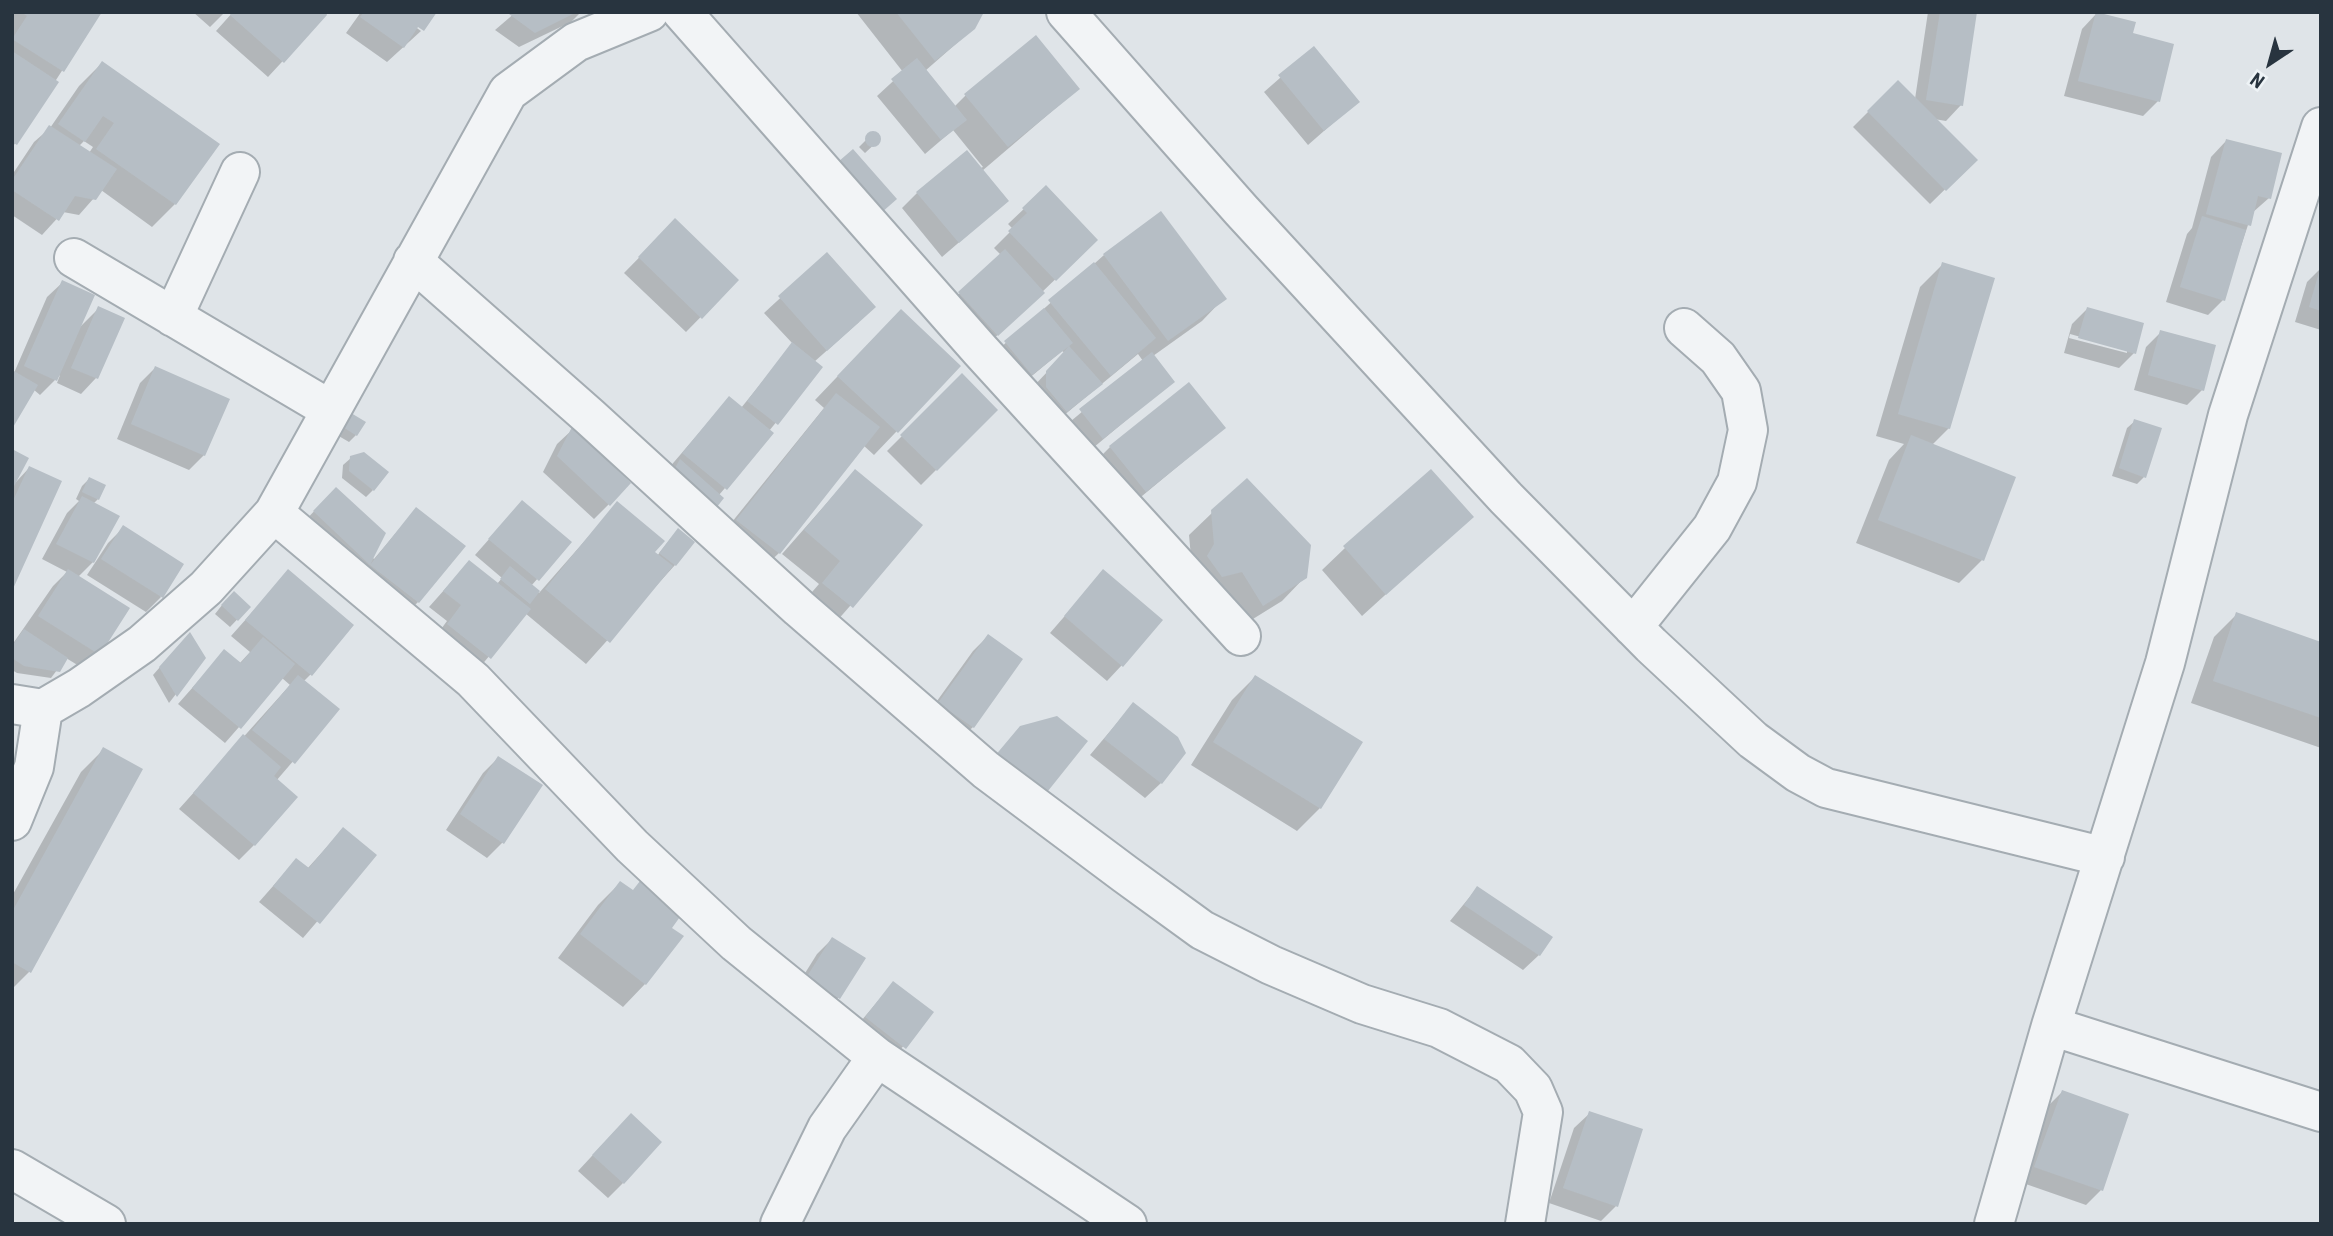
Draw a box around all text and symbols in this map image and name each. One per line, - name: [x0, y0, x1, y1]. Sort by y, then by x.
- north arrow: [2235, 28, 2305, 98]
- text: N: [2246, 68, 2269, 93]

